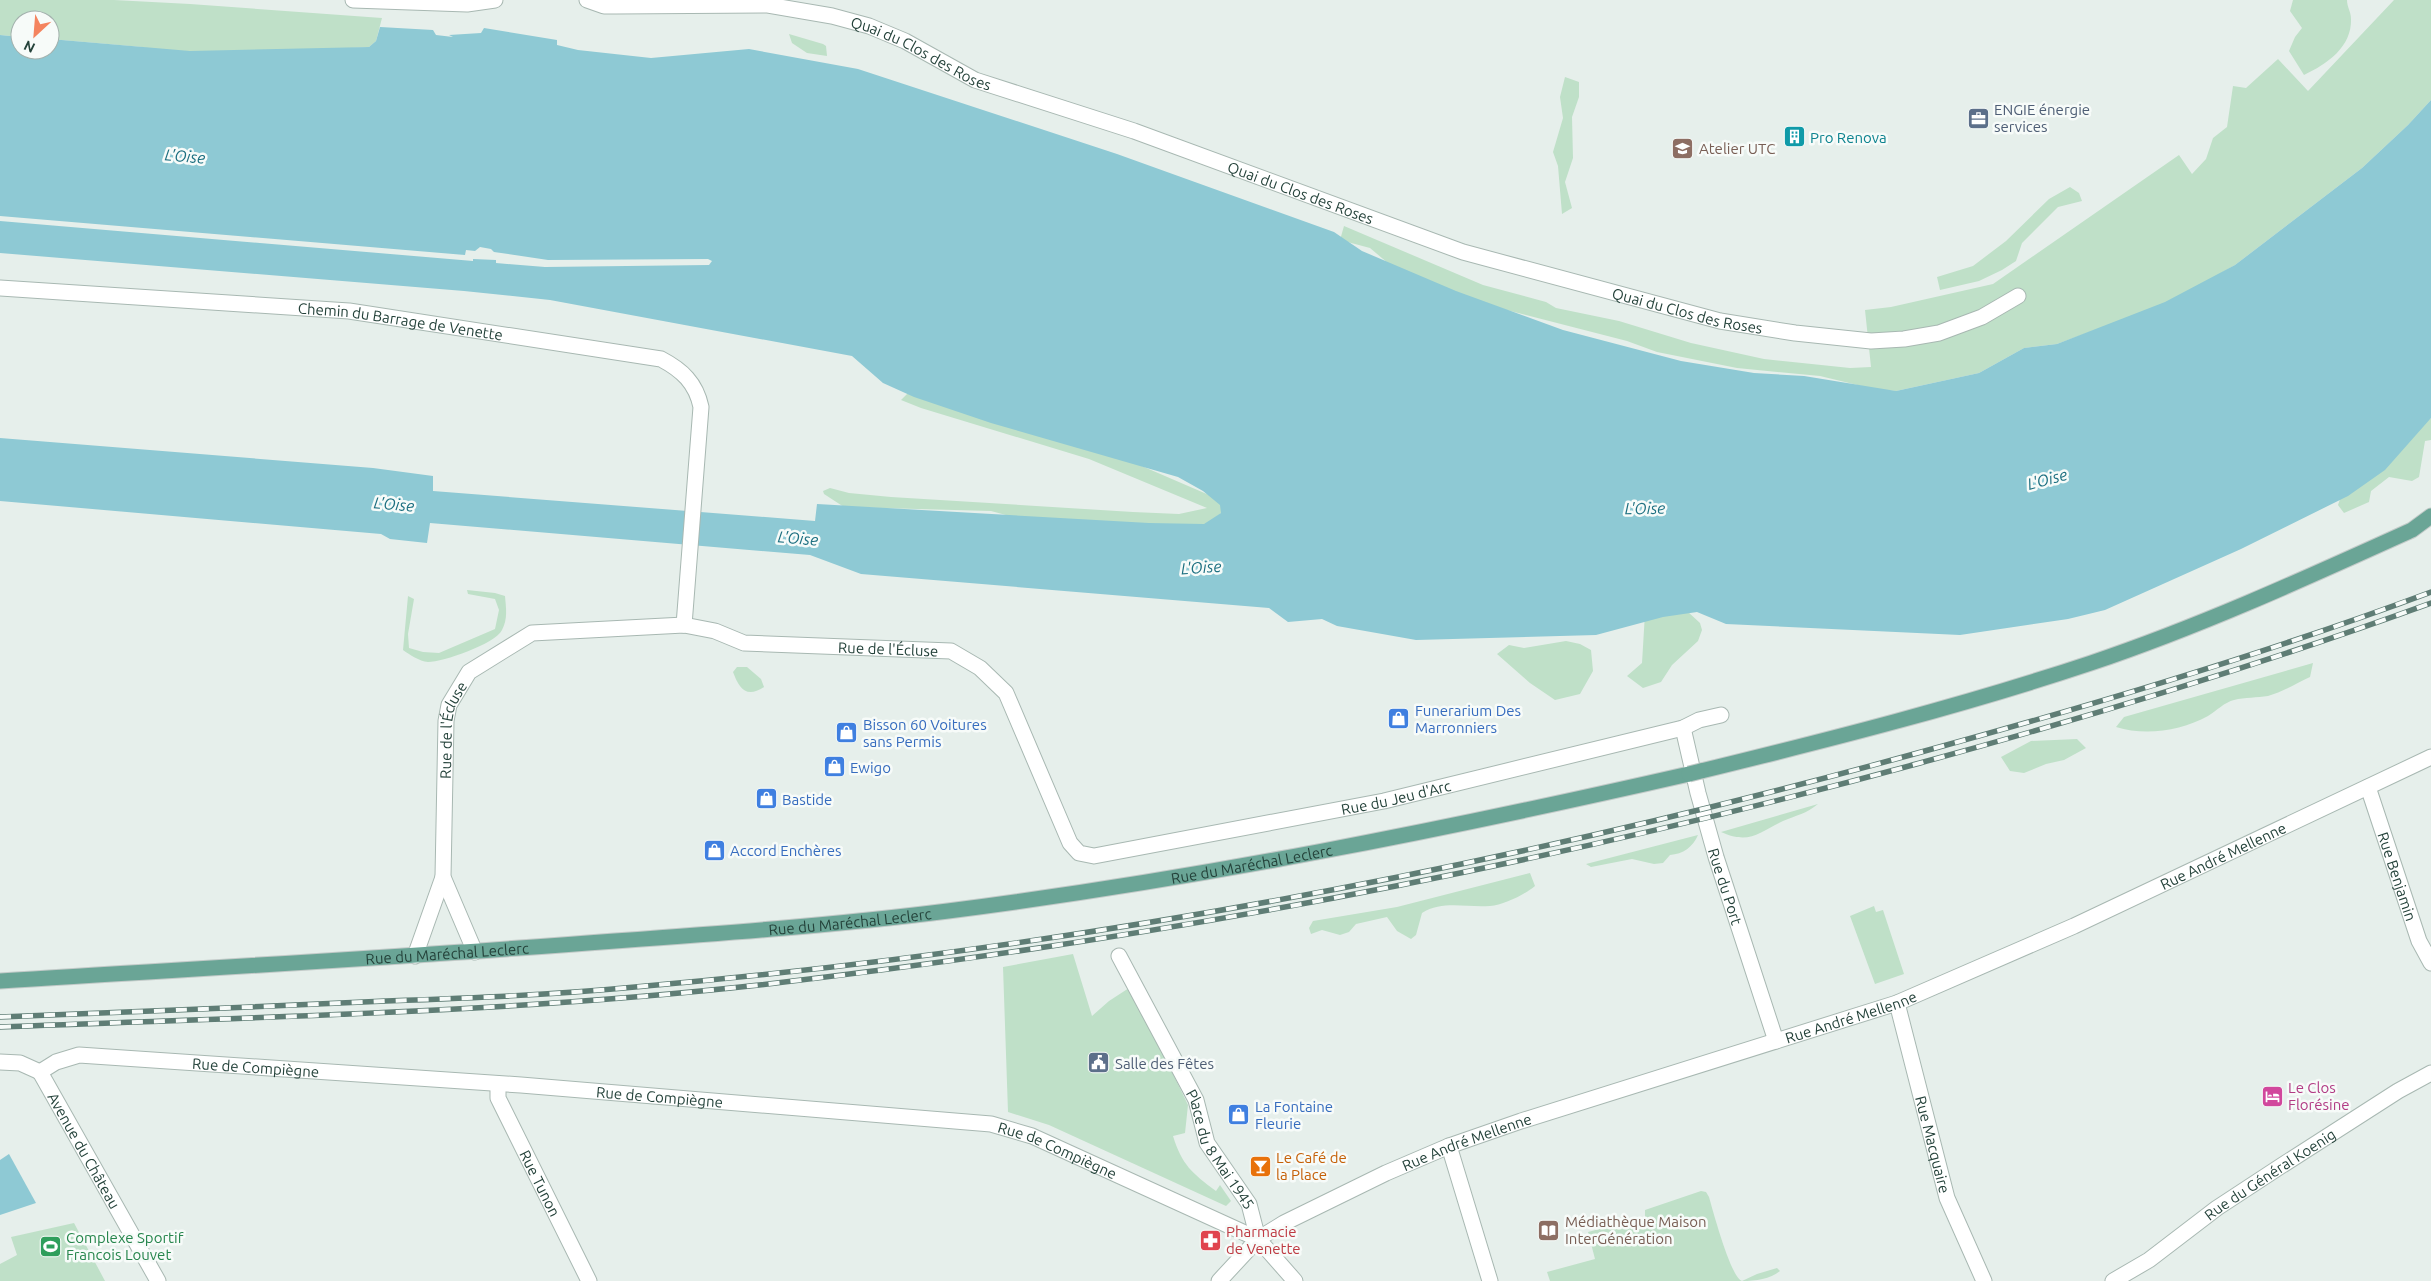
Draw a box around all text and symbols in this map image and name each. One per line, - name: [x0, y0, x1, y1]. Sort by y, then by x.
- north arrow: [10, 10, 60, 60]
- street label: Quai du Clos des Roses: [849, 13, 993, 93]
- text: N: [21, 37, 38, 56]
- place label: ENGIE énergie services: [1994, 101, 2090, 135]
- office icon: ENGIE énergie services: [1966, 106, 1990, 130]
- building icon: Pro Renova: [1782, 125, 1806, 149]
- place label: Pro Renova: [1810, 129, 1887, 146]
- school or university icon: Atelier UTC: [1671, 136, 1695, 160]
- place label: Atelier UTC: [1699, 140, 1775, 157]
- water label: L'Oise: [164, 145, 206, 167]
- street label: Quai du Clos des Roses: [1225, 158, 1376, 227]
- street label: Quai du Clos des Roses: [1610, 284, 1764, 336]
- street label: Chemin du Barrage de Venette: [297, 299, 504, 343]
- water label: L'Oise: [2025, 465, 2069, 493]
- water label: L'Oise: [373, 493, 415, 515]
- water label: L'Oise: [1625, 499, 1665, 517]
- water label: L'Oise: [777, 527, 819, 549]
- water label: L'Oise: [1180, 557, 1222, 577]
- street label: Rue de l'Écluse: [838, 638, 939, 659]
- street label: Rue de l'Écluse: [436, 678, 470, 779]
- place label: Funerarium Des Marronniers: [1415, 702, 1521, 736]
- shop icon: Funerarium Des Marronniers: [1387, 707, 1411, 731]
- place label: Bisson 60 Voitures sans Permis: [863, 716, 987, 750]
- shop icon: Bisson 60 Voitures sans Permis: [835, 721, 859, 745]
- shop icon: Ewigo: [822, 755, 846, 779]
- place label: Ewigo: [850, 759, 891, 776]
- street label: Rue du Jeu d'Arc: [1340, 777, 1453, 817]
- shop icon: Bastide: [754, 787, 778, 811]
- place label: Bastide: [782, 791, 832, 808]
- street label: Rue André Mellenne: [2157, 819, 2288, 893]
- street label: Rue Benjamin: [2375, 830, 2420, 923]
- shop icon: Accord Enchères: [702, 838, 726, 862]
- street label: Rue du Maréchal Leclerc: [1170, 841, 1334, 886]
- place label: Accord Enchères: [730, 842, 842, 859]
- street label: Rue du Port: [1705, 846, 1746, 927]
- street label: Rue du Maréchal Leclerc: [768, 905, 932, 938]
- street label: Rue du Maréchal Leclerc: [365, 939, 529, 967]
- street label: Rue André Mellenne: [1783, 987, 1919, 1046]
- public building icon: Salle des Fêtes: [1087, 1051, 1111, 1075]
- street label: Rue de Compiègne: [192, 1054, 320, 1080]
- place label: Salle des Fêtes: [1115, 1055, 1214, 1072]
- place label: Le Clos Florésine: [2288, 1079, 2350, 1113]
- street label: Rue de Compiègne: [595, 1083, 724, 1110]
- hotel icon: Le Clos Florésine: [2260, 1084, 2284, 1108]
- street label: Place du 8 Mai 1945: [1183, 1086, 1258, 1212]
- street label: Avenue du Château: [45, 1089, 124, 1211]
- street label: Rue Macquaire: [1913, 1094, 1954, 1195]
- place label: La Fontaine Fleurie: [1255, 1098, 1333, 1132]
- shop icon: La Fontaine Fleurie: [1227, 1103, 1251, 1127]
- street label: Rue André Mellenne: [1399, 1110, 1533, 1174]
- street label: Rue de Compiègne: [996, 1118, 1120, 1182]
- street label: Rue du Général Koenig: [2201, 1125, 2338, 1223]
- street label: Rue Tunon: [517, 1147, 564, 1219]
- place label: Le Café de la Place: [1276, 1149, 1347, 1183]
- bar icon: Le Café de la Place: [1248, 1154, 1272, 1178]
- place label: Médiathèque Maison InterGénération: [1565, 1213, 1706, 1247]
- library icon: Médiathèque Maison InterGénération: [1537, 1218, 1561, 1242]
- place label: Pharmacie de Venette: [1226, 1223, 1301, 1257]
- pharmacy icon: Pharmacie de Venette: [1198, 1228, 1222, 1252]
- place label: Complexe Sportif Francois Louvet: [66, 1229, 184, 1263]
- sports icon: Complexe Sportif Francois Louvet: [38, 1234, 62, 1258]

